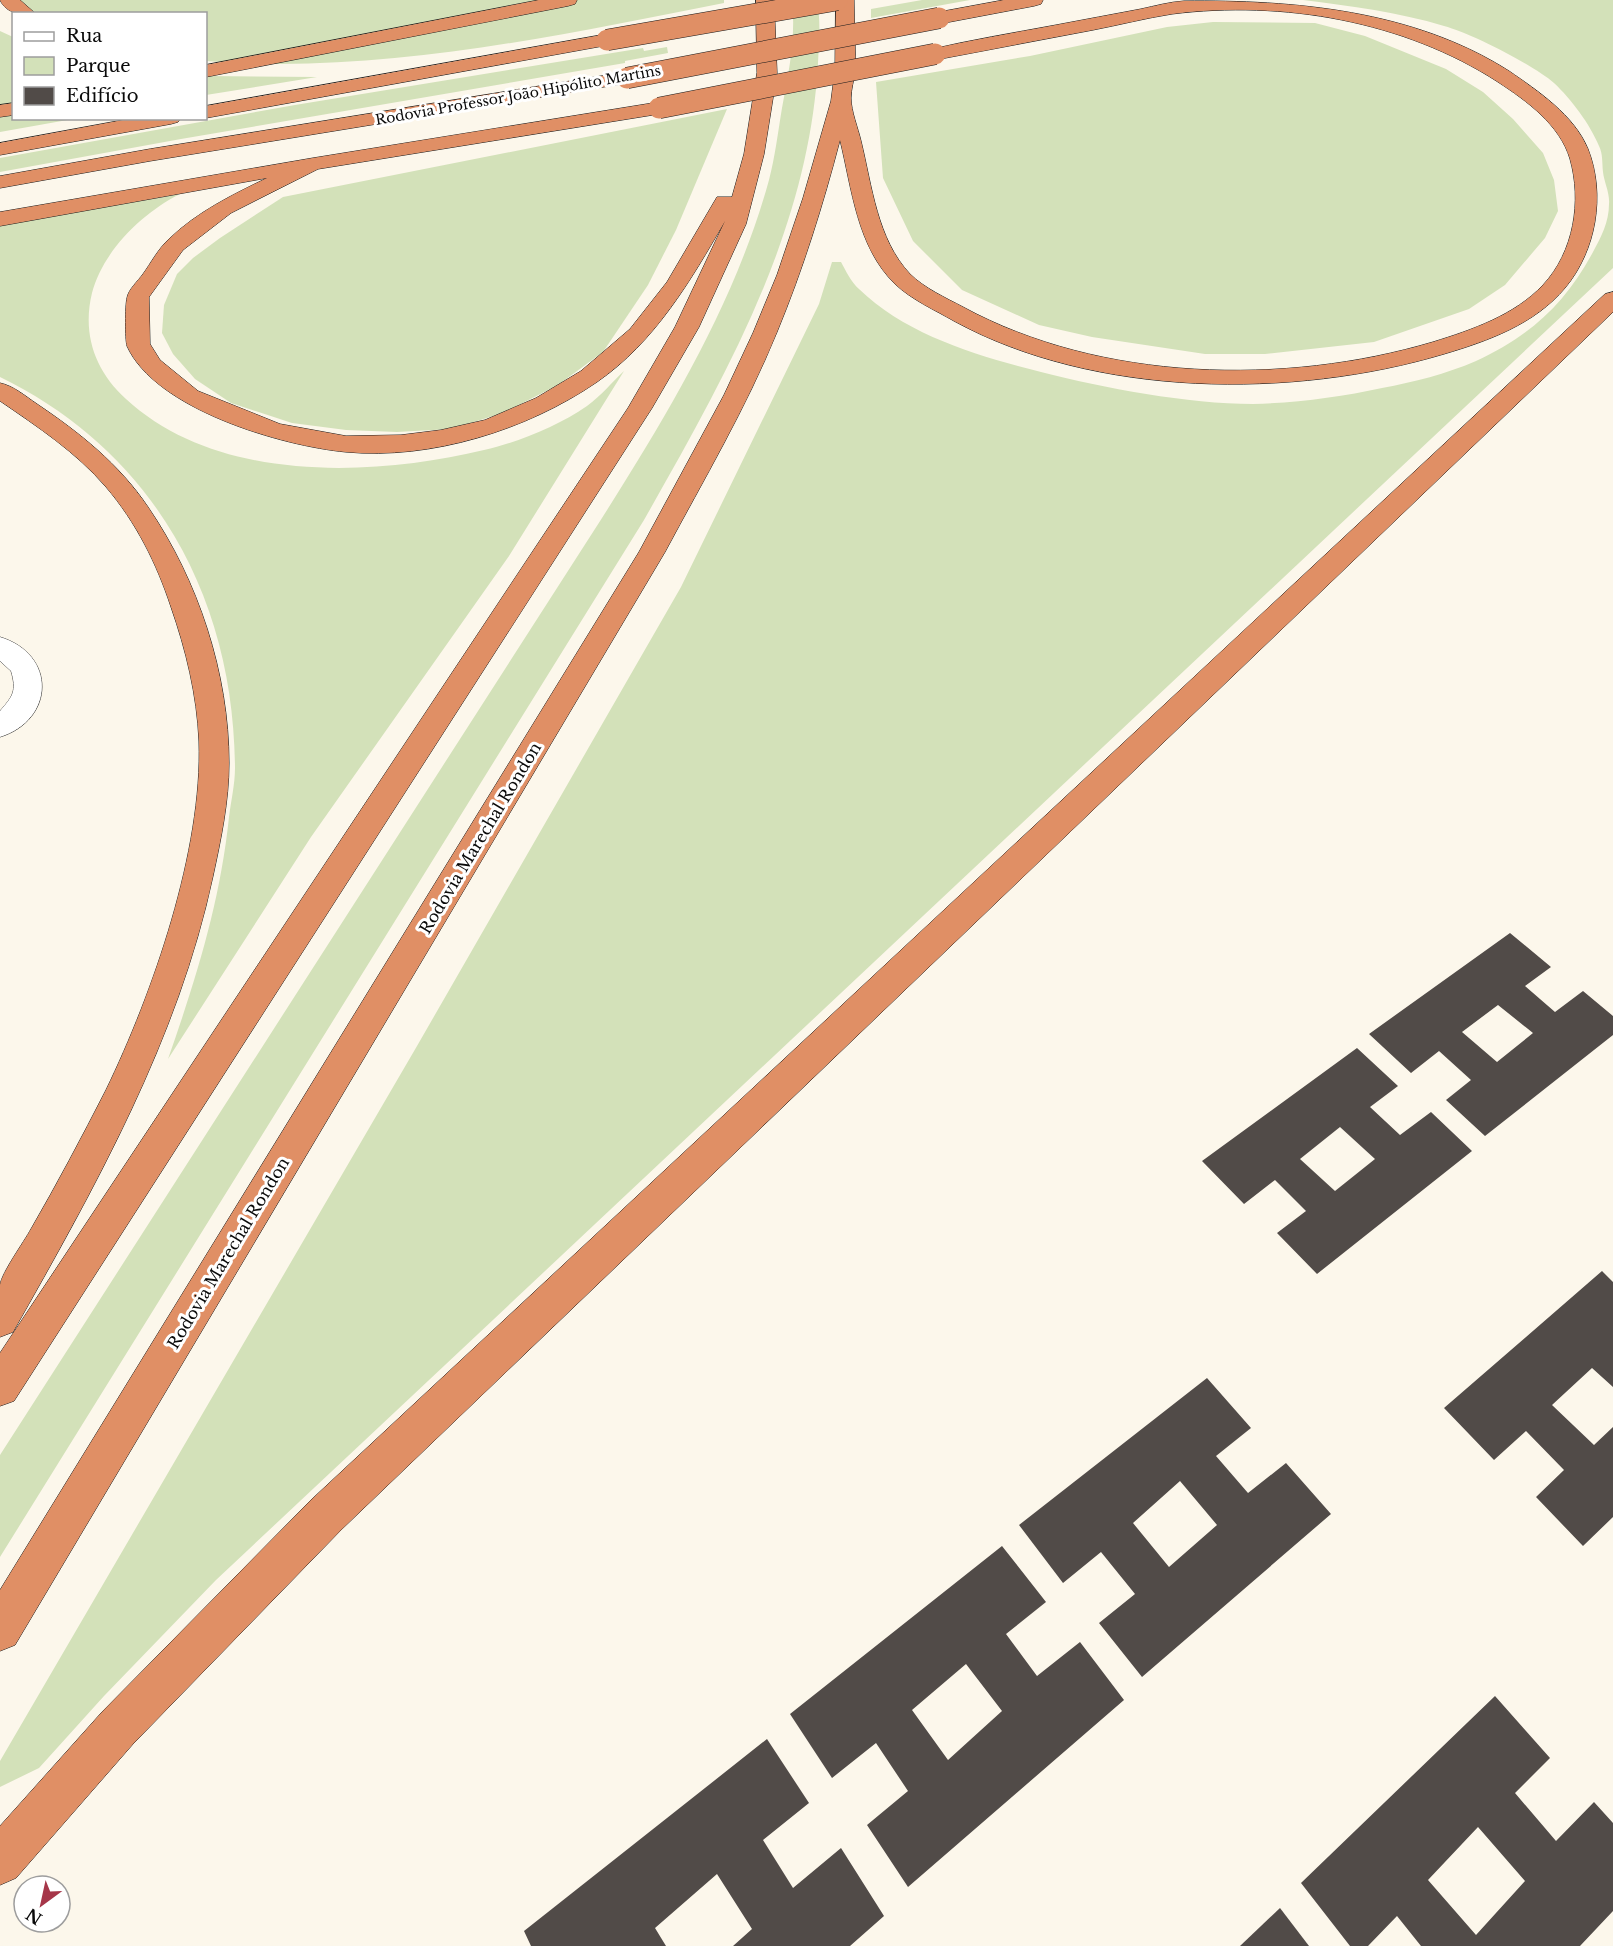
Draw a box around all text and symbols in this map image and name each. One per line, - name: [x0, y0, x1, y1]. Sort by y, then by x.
- legend: [12, 12, 207, 120]
- text: Rua: [66, 25, 102, 47]
- text: Parque: [66, 55, 131, 77]
- street label: Rodovia Professor João Hipólito Martins: [374, 61, 662, 129]
- text: Edifício: [66, 85, 139, 107]
- street label: Rodovia Marechal Rondon: [415, 739, 545, 937]
- street label: Rodovia Marechal Rondon: [163, 1154, 293, 1352]
- north arrow: [12, 1874, 72, 1934]
- text: N: [22, 1904, 46, 1929]

